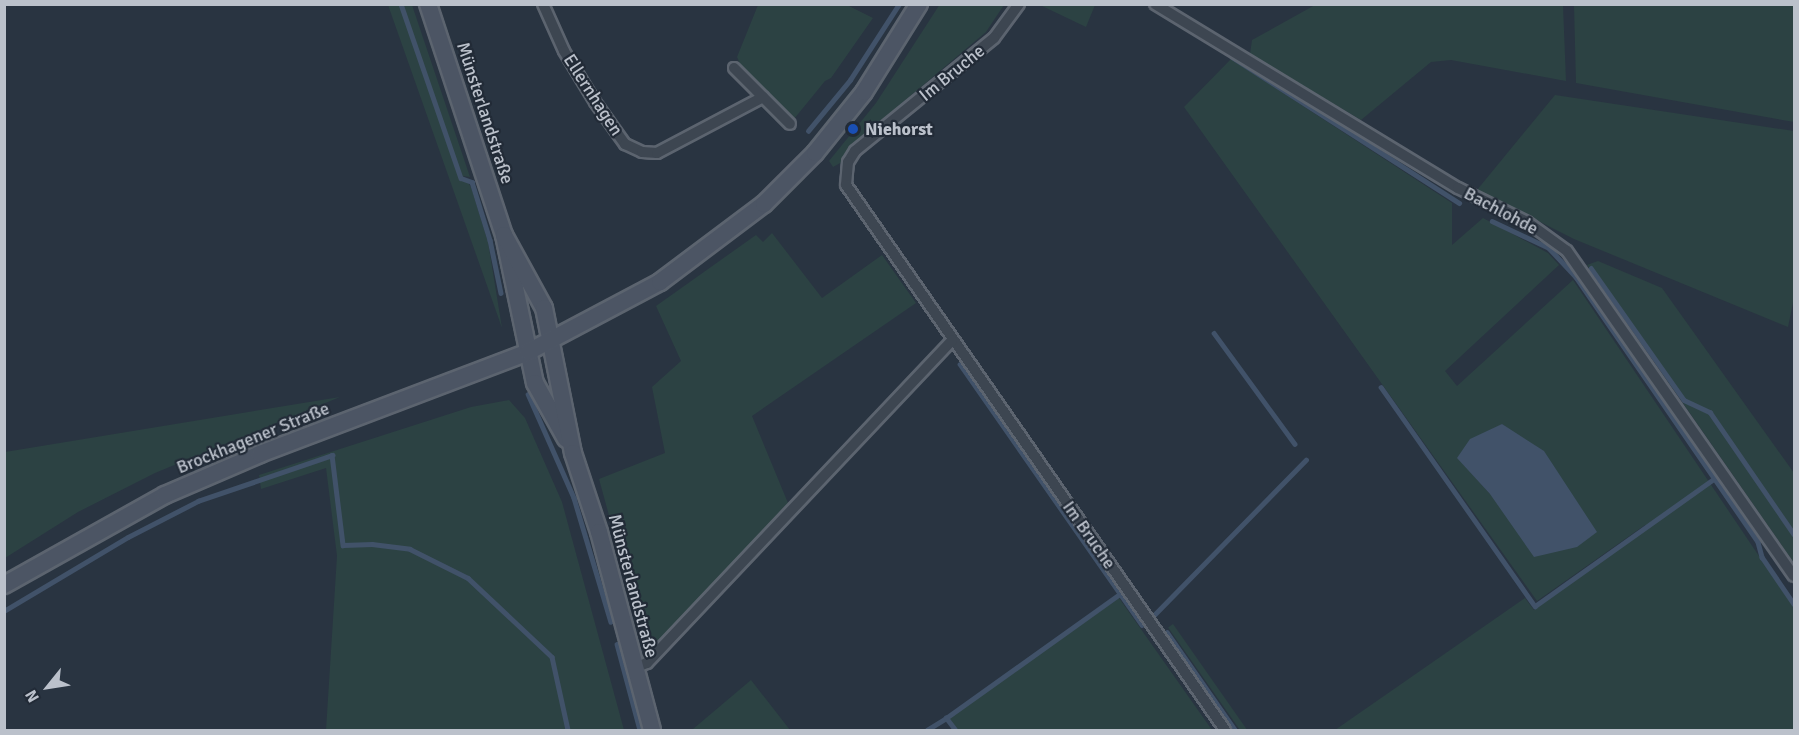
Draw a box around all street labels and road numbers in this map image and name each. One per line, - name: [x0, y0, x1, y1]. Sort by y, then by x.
- street label: Münsterlandstraße: [452, 39, 518, 187]
- street label: Im Bruche: [915, 40, 989, 106]
- street label: Ellernhagen: [559, 50, 627, 140]
- street label: Bachlohde: [1460, 182, 1542, 240]
- street label: Brockhagener Straße: [173, 397, 333, 479]
- street label: Im Bruche: [1058, 497, 1120, 573]
- street label: Münsterlandstraße: [603, 512, 663, 660]

